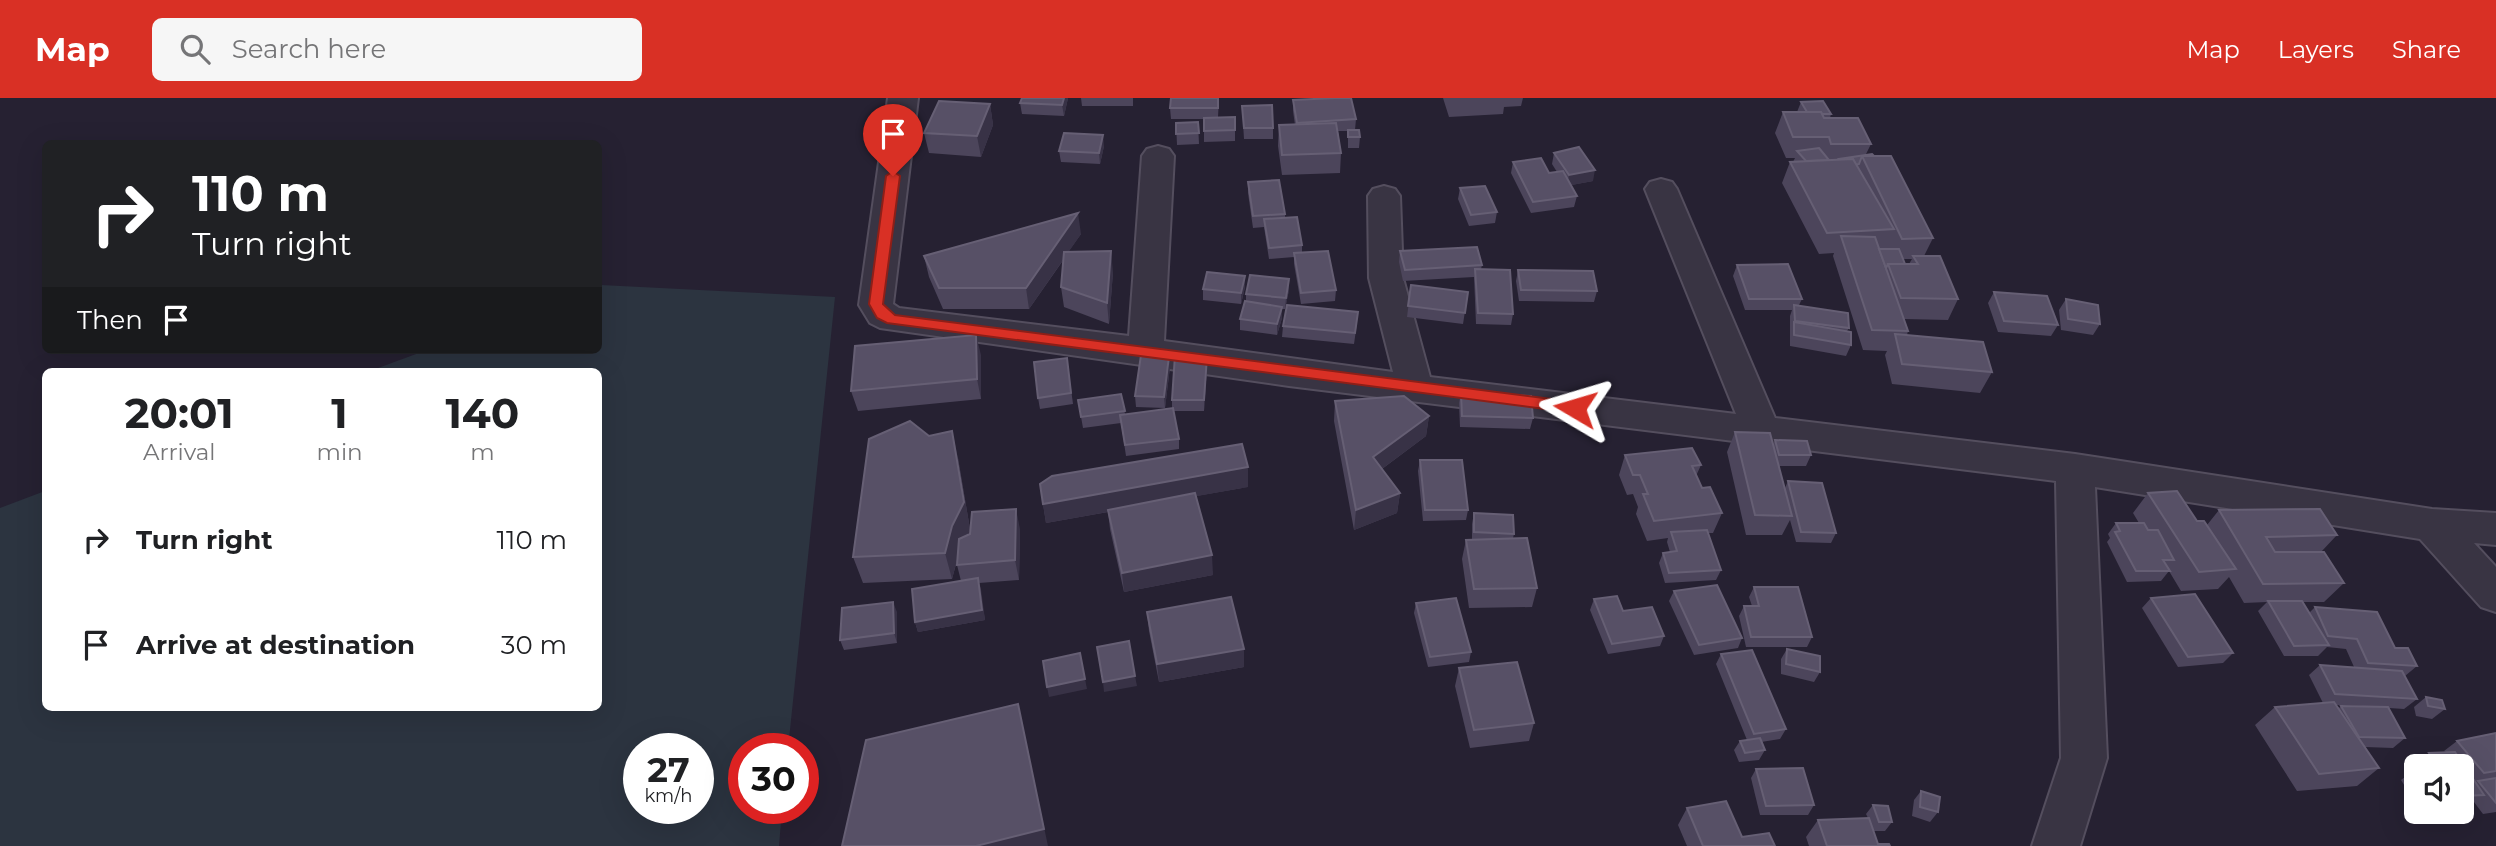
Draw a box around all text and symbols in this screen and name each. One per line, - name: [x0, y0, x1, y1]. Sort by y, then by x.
- search box: [152, 18, 642, 81]
- text: Map: [35, 29, 110, 69]
- icon: search: [176, 30, 214, 68]
- text: Search here: [232, 33, 386, 65]
- text: Map: [2186, 35, 2240, 64]
- text: Layers: [2278, 35, 2354, 64]
- text: Share: [2392, 35, 2461, 64]
- pin: [863, 104, 923, 176]
- icon: arrive: [874, 115, 912, 153]
- text: 110 m: [192, 164, 329, 223]
- icon: right: [77, 168, 168, 259]
- text: Turn right: [192, 224, 352, 263]
- icon: arrive: [157, 301, 195, 339]
- text: Then: [77, 304, 143, 336]
- position arrow: [1538, 371, 1612, 445]
- text: 20:01: [125, 387, 234, 439]
- text: 1: [331, 387, 348, 439]
- text: 140: [445, 387, 519, 439]
- text: Arrival: [143, 438, 216, 466]
- text: min: [317, 438, 363, 466]
- text: m: [470, 438, 495, 466]
- icon: right: [77, 521, 115, 559]
- text: Turn right: [136, 524, 272, 556]
- text: 110 m: [497, 524, 567, 556]
- icon: arrive: [77, 626, 115, 664]
- text: Arrive at destination: [136, 629, 415, 661]
- text: 30 m: [501, 629, 567, 661]
- speed limit sign: 30: [728, 733, 819, 824]
- text: 27: [647, 748, 690, 791]
- map controls: [2404, 754, 2474, 824]
- button: sound: [2404, 754, 2474, 824]
- text: km/h: [644, 785, 693, 807]

